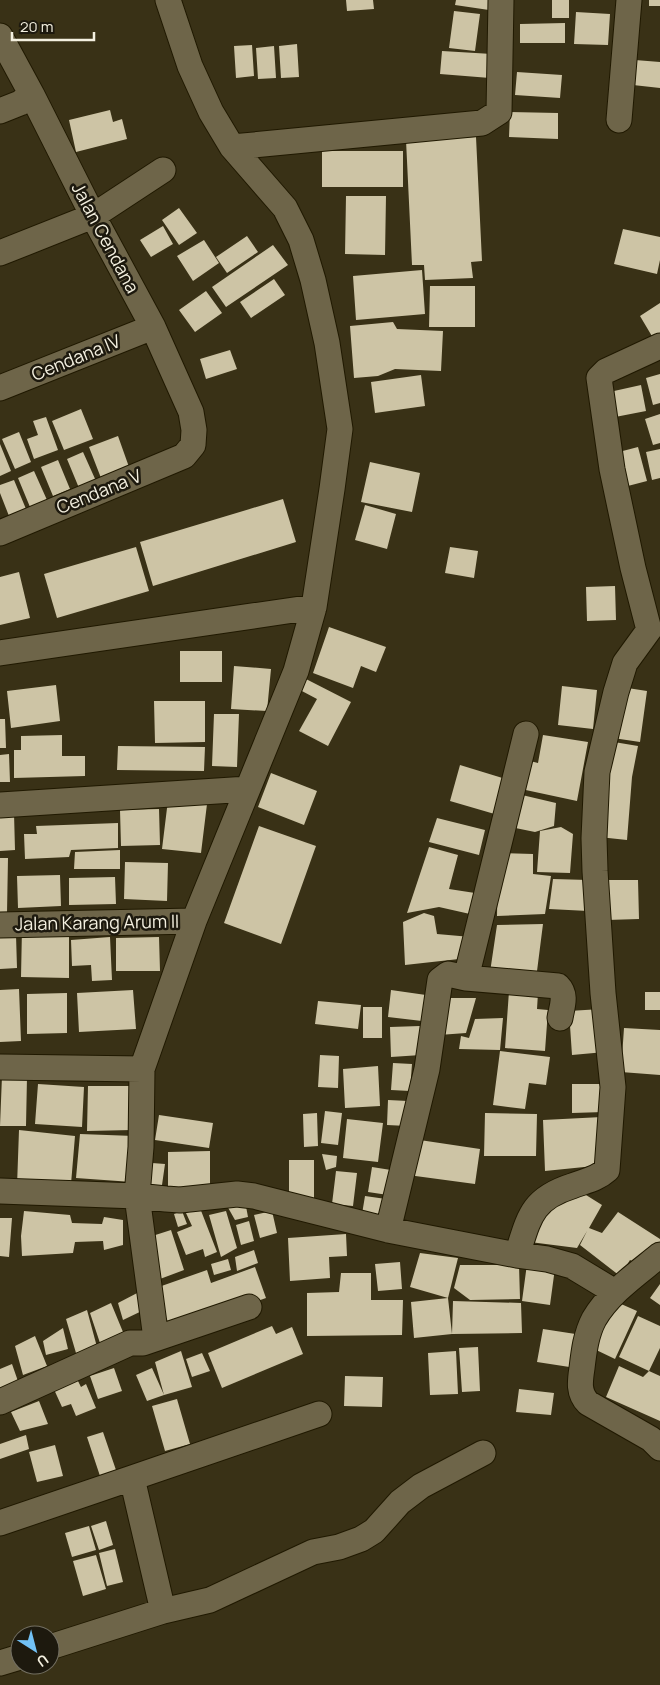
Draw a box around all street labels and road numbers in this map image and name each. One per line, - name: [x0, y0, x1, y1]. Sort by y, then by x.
- street label: Jalan Cendana: [67, 178, 145, 297]
- street label: Cendana IV: [28, 328, 124, 386]
- street label: Cendana V: [53, 463, 145, 519]
- street label: Jalan Karang Arum II: [15, 909, 179, 935]

